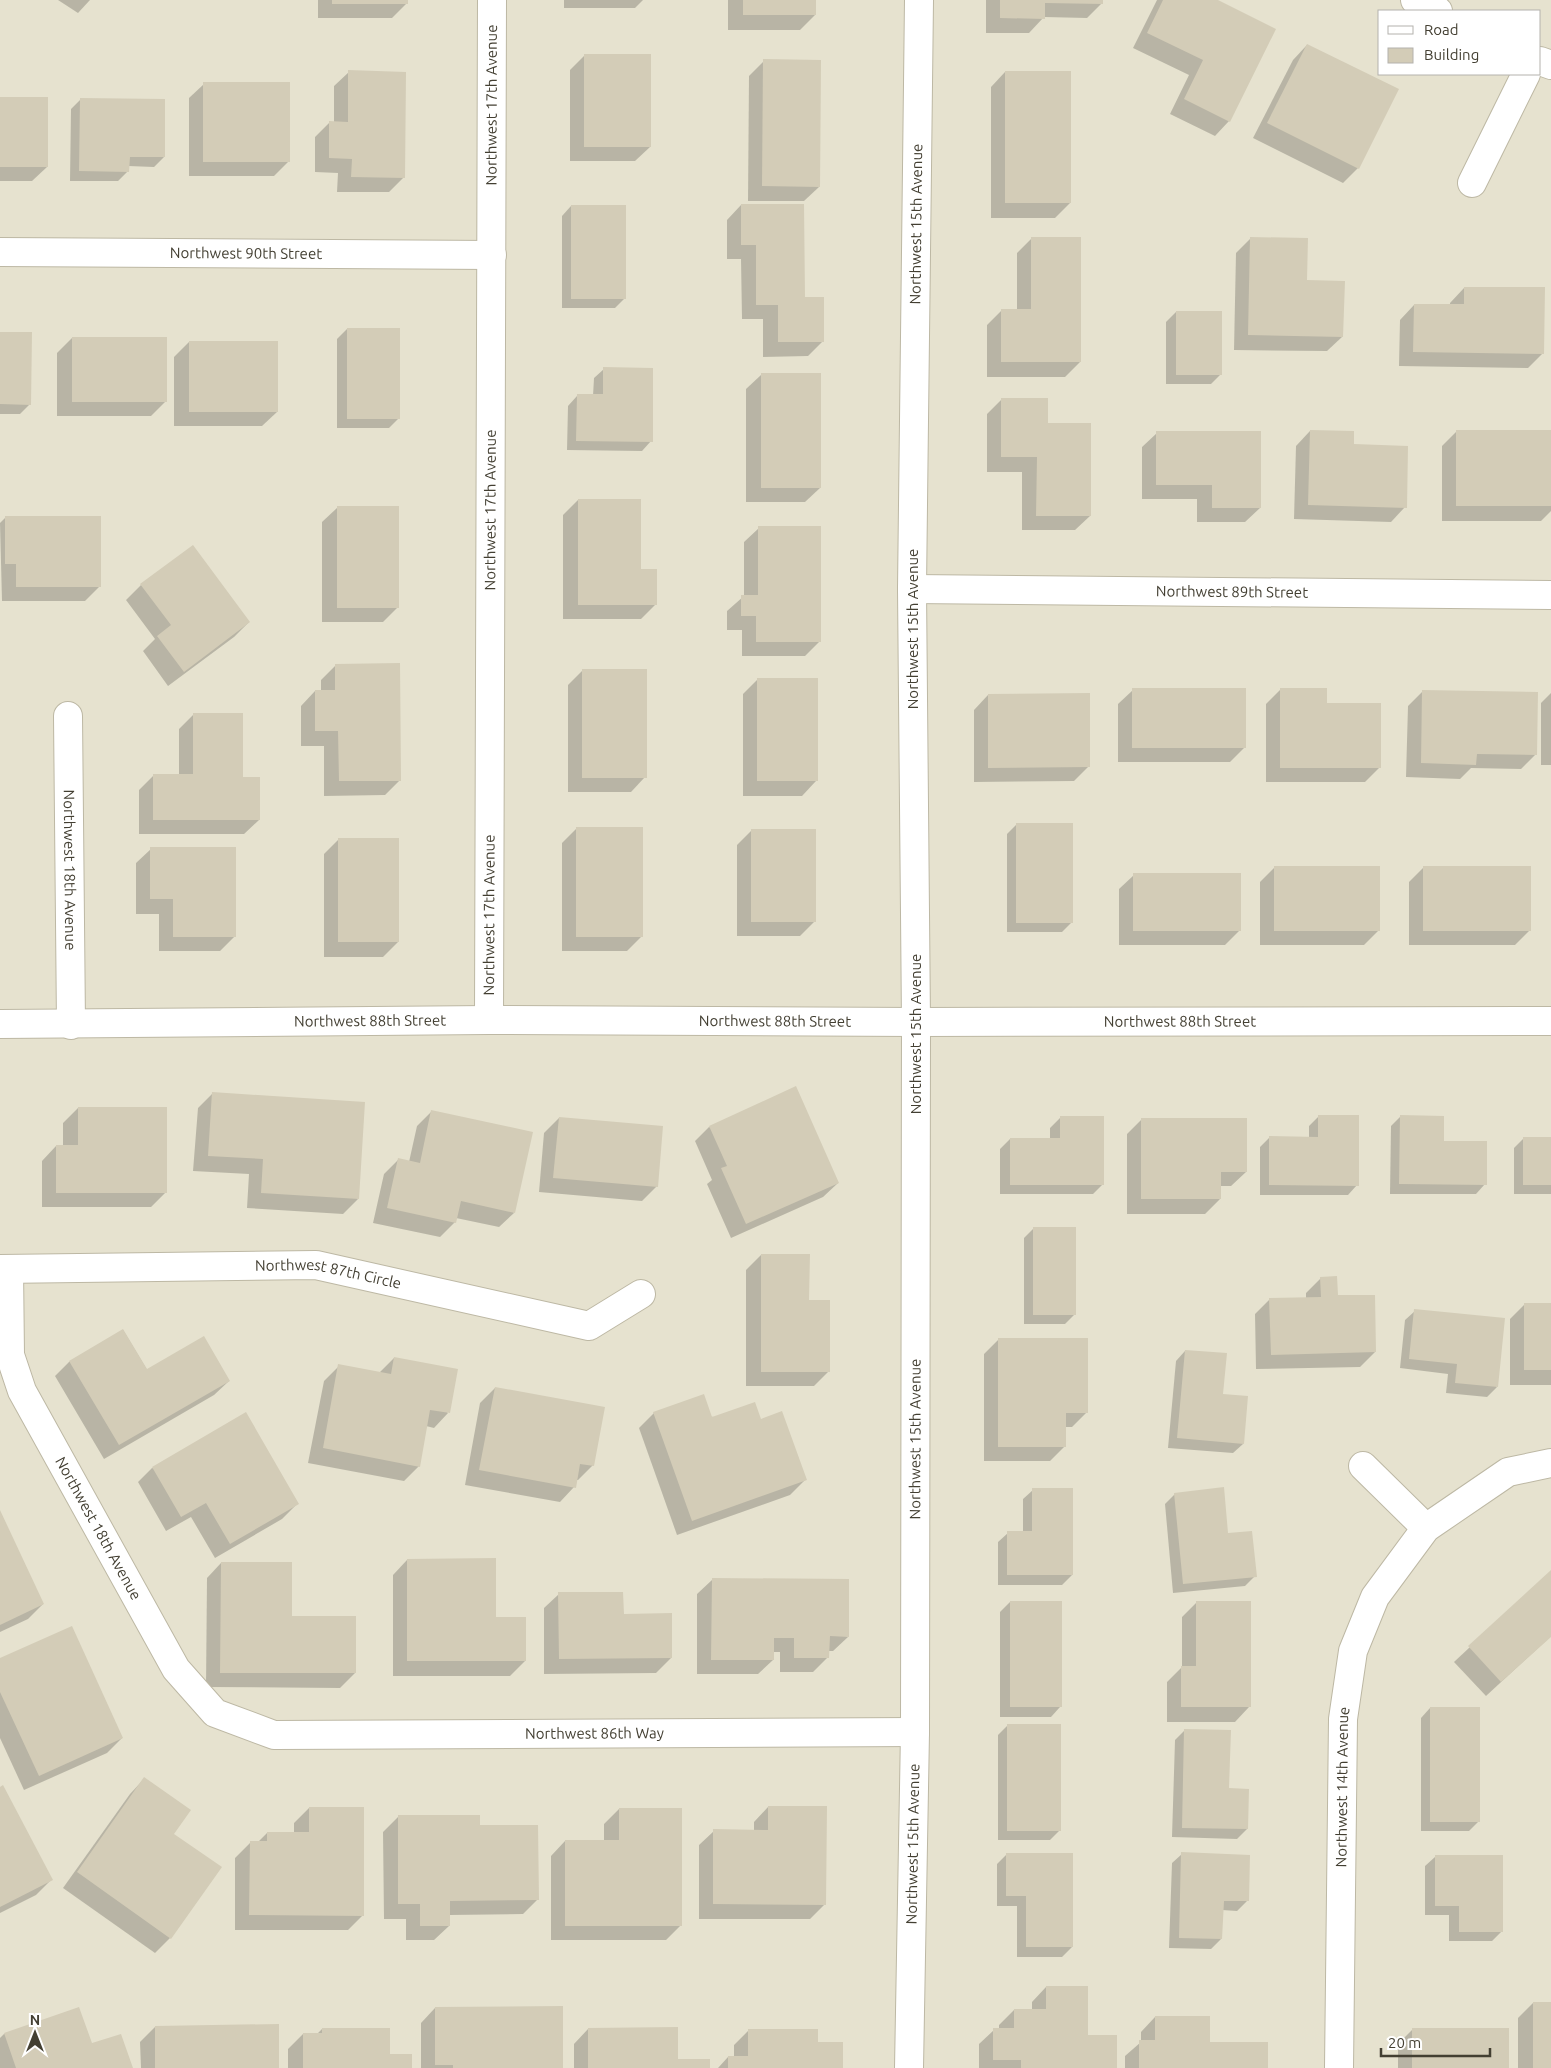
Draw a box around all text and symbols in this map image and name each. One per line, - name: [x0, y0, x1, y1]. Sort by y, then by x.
- legend: [1378, 10, 1541, 75]
- text: Road: [1424, 21, 1459, 38]
- street label: Northwest 17th Avenue: [482, 25, 500, 185]
- text: Building: [1424, 46, 1479, 63]
- street label: Northwest 15th Avenue: [906, 144, 925, 305]
- street label: Northwest 90th Street: [170, 244, 322, 262]
- street label: Northwest 17th Avenue: [481, 430, 499, 590]
- street label: Northwest 15th Avenue: [904, 549, 921, 709]
- street label: Northwest 89th Street: [1156, 582, 1308, 601]
- street label: Northwest 18th Avenue: [61, 789, 79, 951]
- street label: Northwest 17th Avenue: [480, 835, 498, 995]
- street label: Northwest 15th Avenue: [907, 954, 924, 1114]
- street label: Northwest 88th Street: [294, 1011, 446, 1030]
- street label: Northwest 88th Street: [699, 1012, 851, 1030]
- street label: Northwest 88th Street: [1104, 1012, 1256, 1030]
- street label: Northwest 87th Circle: [255, 1256, 403, 1292]
- street label: Northwest 15th Avenue: [906, 1359, 924, 1520]
- street label: Northwest 18th Avenue: [52, 1454, 145, 1603]
- street label: Northwest 14th Avenue: [1332, 1705, 1353, 1868]
- street label: Northwest 86th Way: [525, 1724, 664, 1742]
- street label: Northwest 15th Avenue: [903, 1763, 922, 1925]
- north arrow: [10, 2008, 60, 2058]
- text: N: [30, 2012, 40, 2028]
- scale bar: [1381, 2026, 1490, 2058]
- text: 20 m: [1388, 2034, 1421, 2051]

